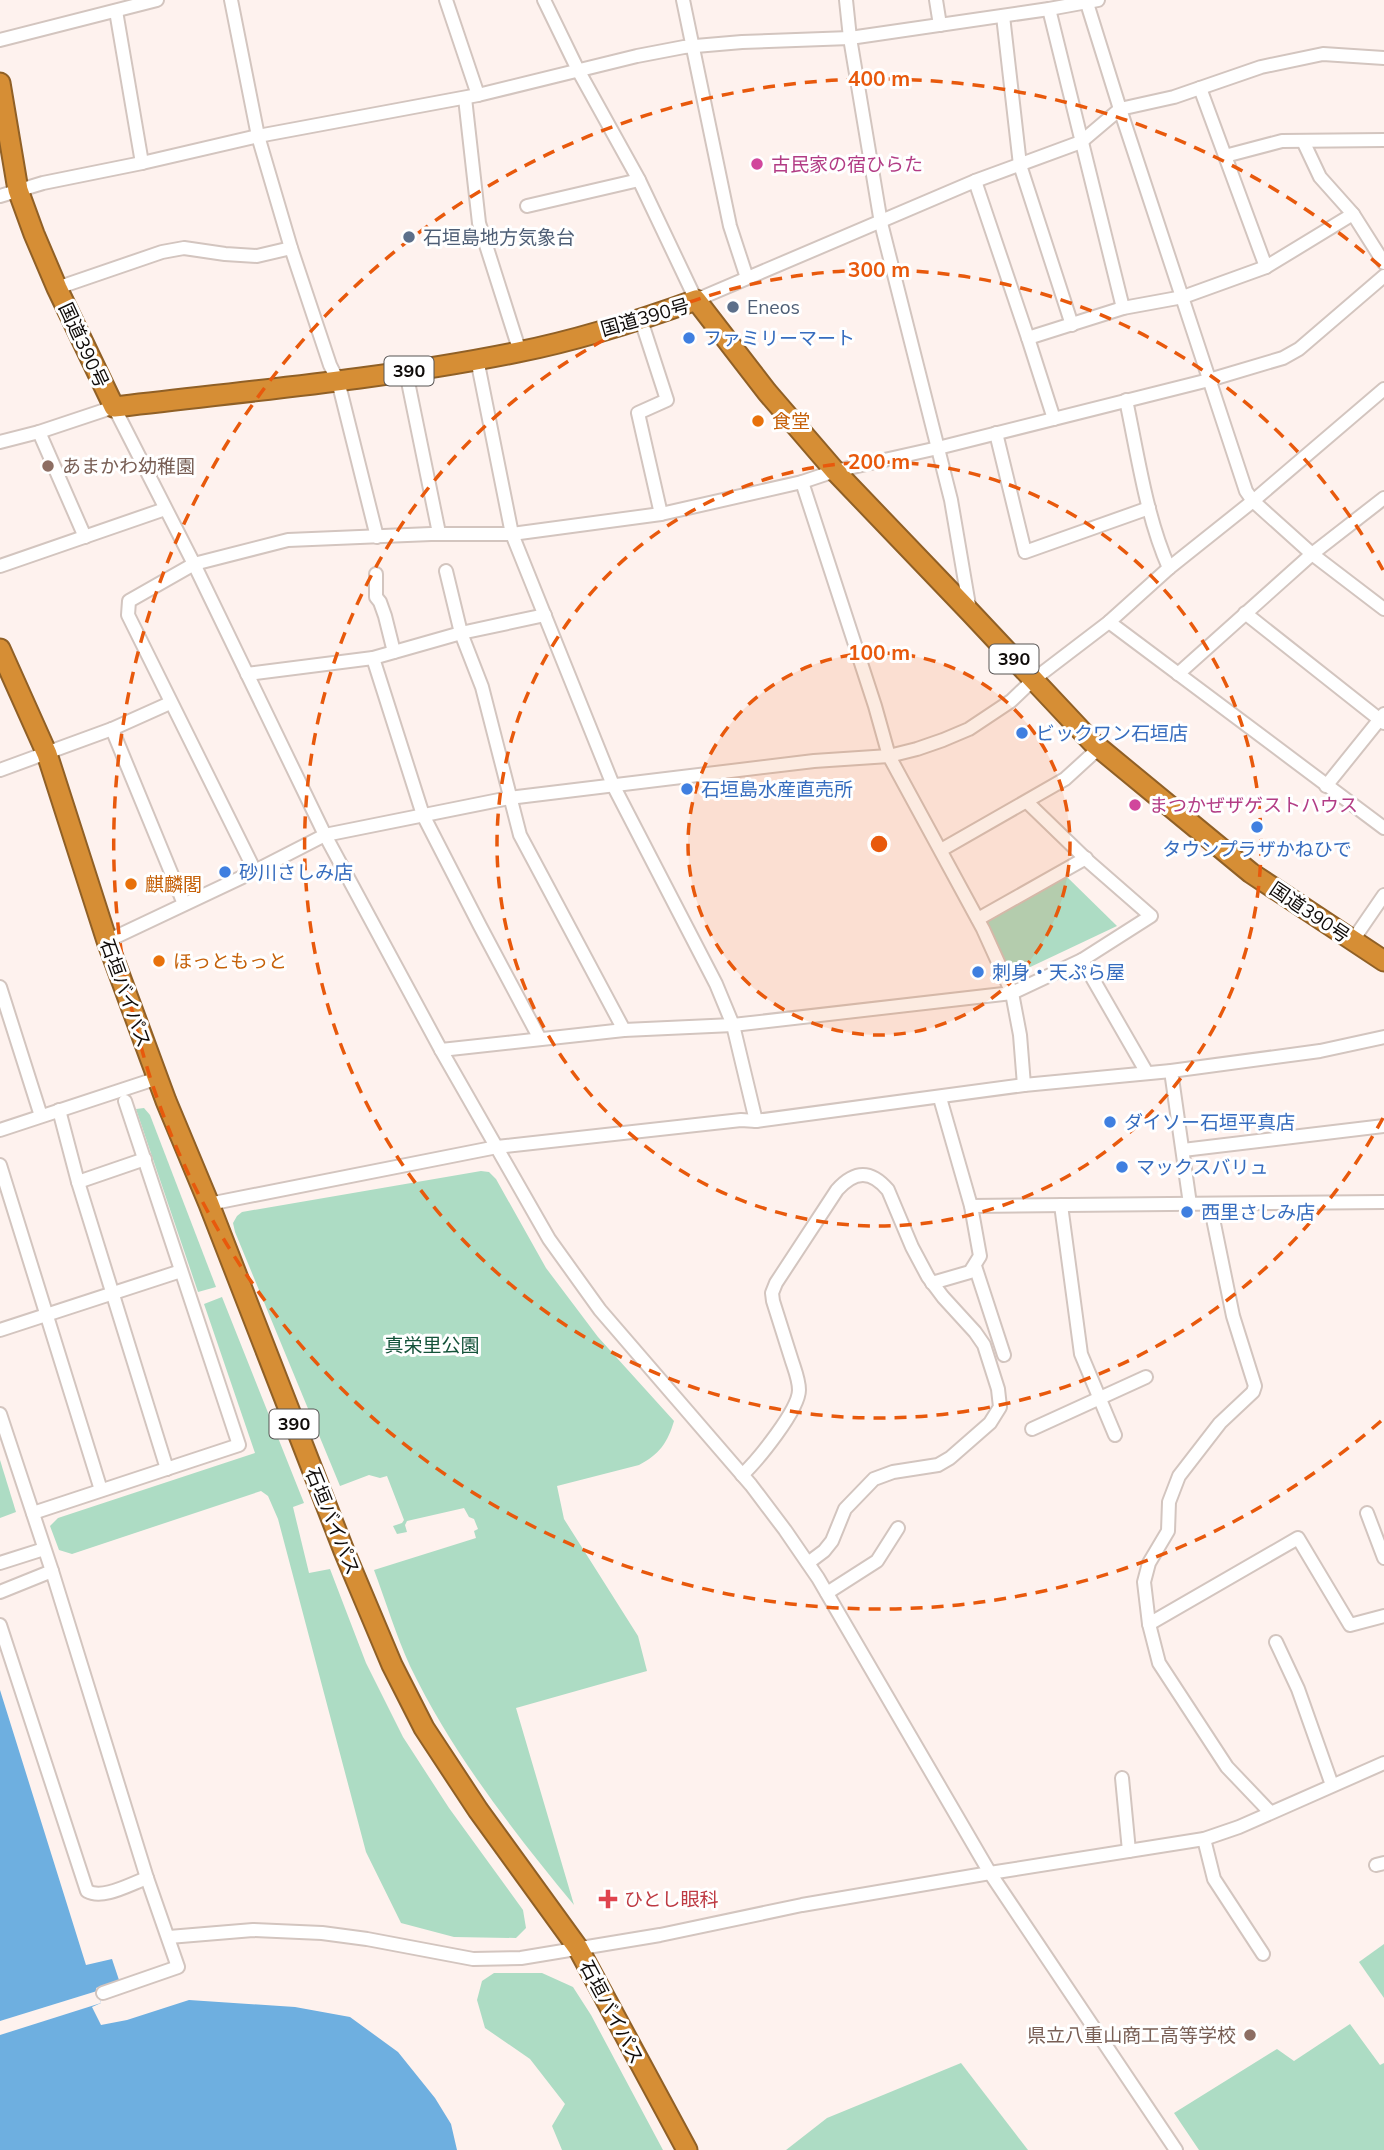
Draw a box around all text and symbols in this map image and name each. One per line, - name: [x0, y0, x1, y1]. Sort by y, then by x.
- text: 400 m: [848, 65, 910, 91]
- place label: 古民家の宿ひらた: [771, 152, 923, 176]
- marker: 古民家の宿ひらた: [749, 156, 765, 172]
- place label: 石垣島地方気象台: [423, 225, 575, 249]
- marker: 石垣島地方気象台: [401, 229, 417, 245]
- text: 300 m: [848, 256, 910, 282]
- street label: 国道390号: [598, 293, 692, 341]
- place label: Eneos: [747, 295, 800, 319]
- street label: 国道390号: [54, 299, 114, 391]
- marker: Eneos: [725, 299, 741, 315]
- place label: ファミリーマート: [703, 326, 855, 350]
- marker: ファミリーマート: [681, 330, 697, 346]
- road number: 390: [384, 356, 434, 386]
- place label: 食堂: [772, 409, 810, 433]
- marker: 食堂: [750, 413, 766, 429]
- text: 200 m: [848, 448, 910, 474]
- place label: あまかわ幼稚園: [62, 454, 195, 478]
- marker: あまかわ幼稚園: [40, 458, 56, 474]
- text: 100 m: [848, 639, 910, 665]
- road number: 390: [990, 644, 1038, 674]
- place label: ビックワン石垣店: [1036, 721, 1188, 745]
- marker: ビックワン石垣店: [1014, 725, 1030, 741]
- place label: 石垣島水産直売所: [701, 777, 853, 801]
- marker: 石垣島水産直売所: [679, 781, 695, 797]
- place label: まつかぜザゲストハウス: [1149, 793, 1358, 817]
- marker: まつかぜザゲストハウス: [1127, 797, 1143, 813]
- marker: タウンプラザかねひで: [1249, 819, 1265, 835]
- centre of rings: [867, 832, 891, 856]
- place label: タウンプラザかねひで: [1162, 837, 1352, 861]
- place label: 砂川さしみ店: [239, 860, 353, 884]
- marker: 砂川さしみ店: [217, 864, 233, 880]
- place label: 麒麟閣: [145, 872, 202, 896]
- marker: 麒麟閣: [123, 876, 139, 892]
- street label: 国道390号: [1265, 877, 1355, 947]
- street label: 石垣バイパス: [95, 936, 157, 1050]
- place label: ほっともっと: [173, 949, 287, 973]
- marker: ほっともっと: [151, 953, 167, 969]
- place label: 刺身・天ぷら屋: [992, 960, 1125, 984]
- marker: 刺身・天ぷら屋: [970, 964, 986, 980]
- place label: ダイソー石垣平真店: [1124, 1110, 1295, 1134]
- marker: ダイソー石垣平真店: [1102, 1114, 1118, 1130]
- place label: マックスバリュ: [1136, 1155, 1268, 1179]
- marker: マックスバリュ: [1114, 1159, 1130, 1175]
- place label: 西里さしみ店: [1201, 1200, 1315, 1224]
- marker: 西里さしみ店: [1179, 1204, 1195, 1220]
- park label: 真栄里公園: [384, 1333, 480, 1357]
- road number: 390: [270, 1409, 318, 1438]
- street label: 石垣バイパス: [301, 1464, 365, 1578]
- place label: ひとし眼科: [624, 1887, 718, 1911]
- marker: ひとし眼科: [598, 1889, 618, 1909]
- street label: 石垣バイパス: [575, 1956, 649, 2068]
- place label: 県立八重山商工高等学校: [1027, 2023, 1236, 2047]
- marker: 県立八重山商工高等学校: [1242, 2027, 1258, 2043]

